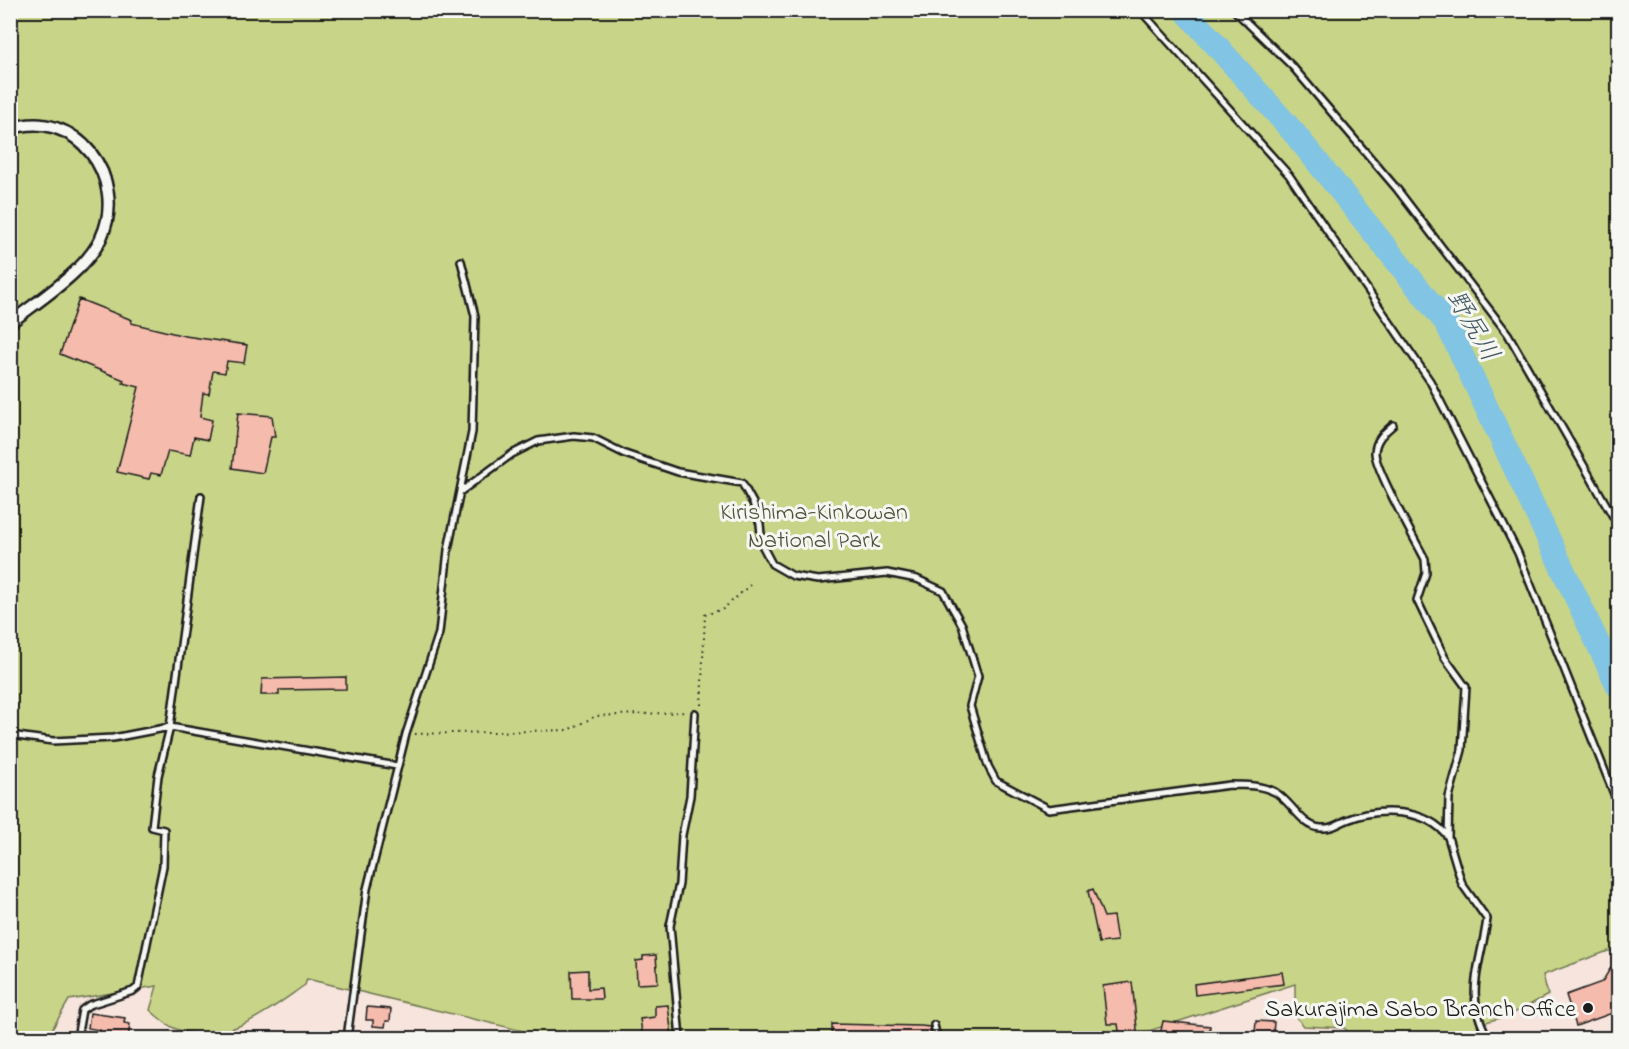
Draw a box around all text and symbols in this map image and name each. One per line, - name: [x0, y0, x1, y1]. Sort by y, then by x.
- water label: 野尻川: [1435, 283, 1507, 370]
- park label: Kirishima-Kinkowan National Park: [720, 496, 908, 559]
- place label: Sakurajima Sabo Branch Office: [1265, 993, 1576, 1028]
- marker: Sakurajima Sabo Branch Office: [1581, 1001, 1595, 1015]

